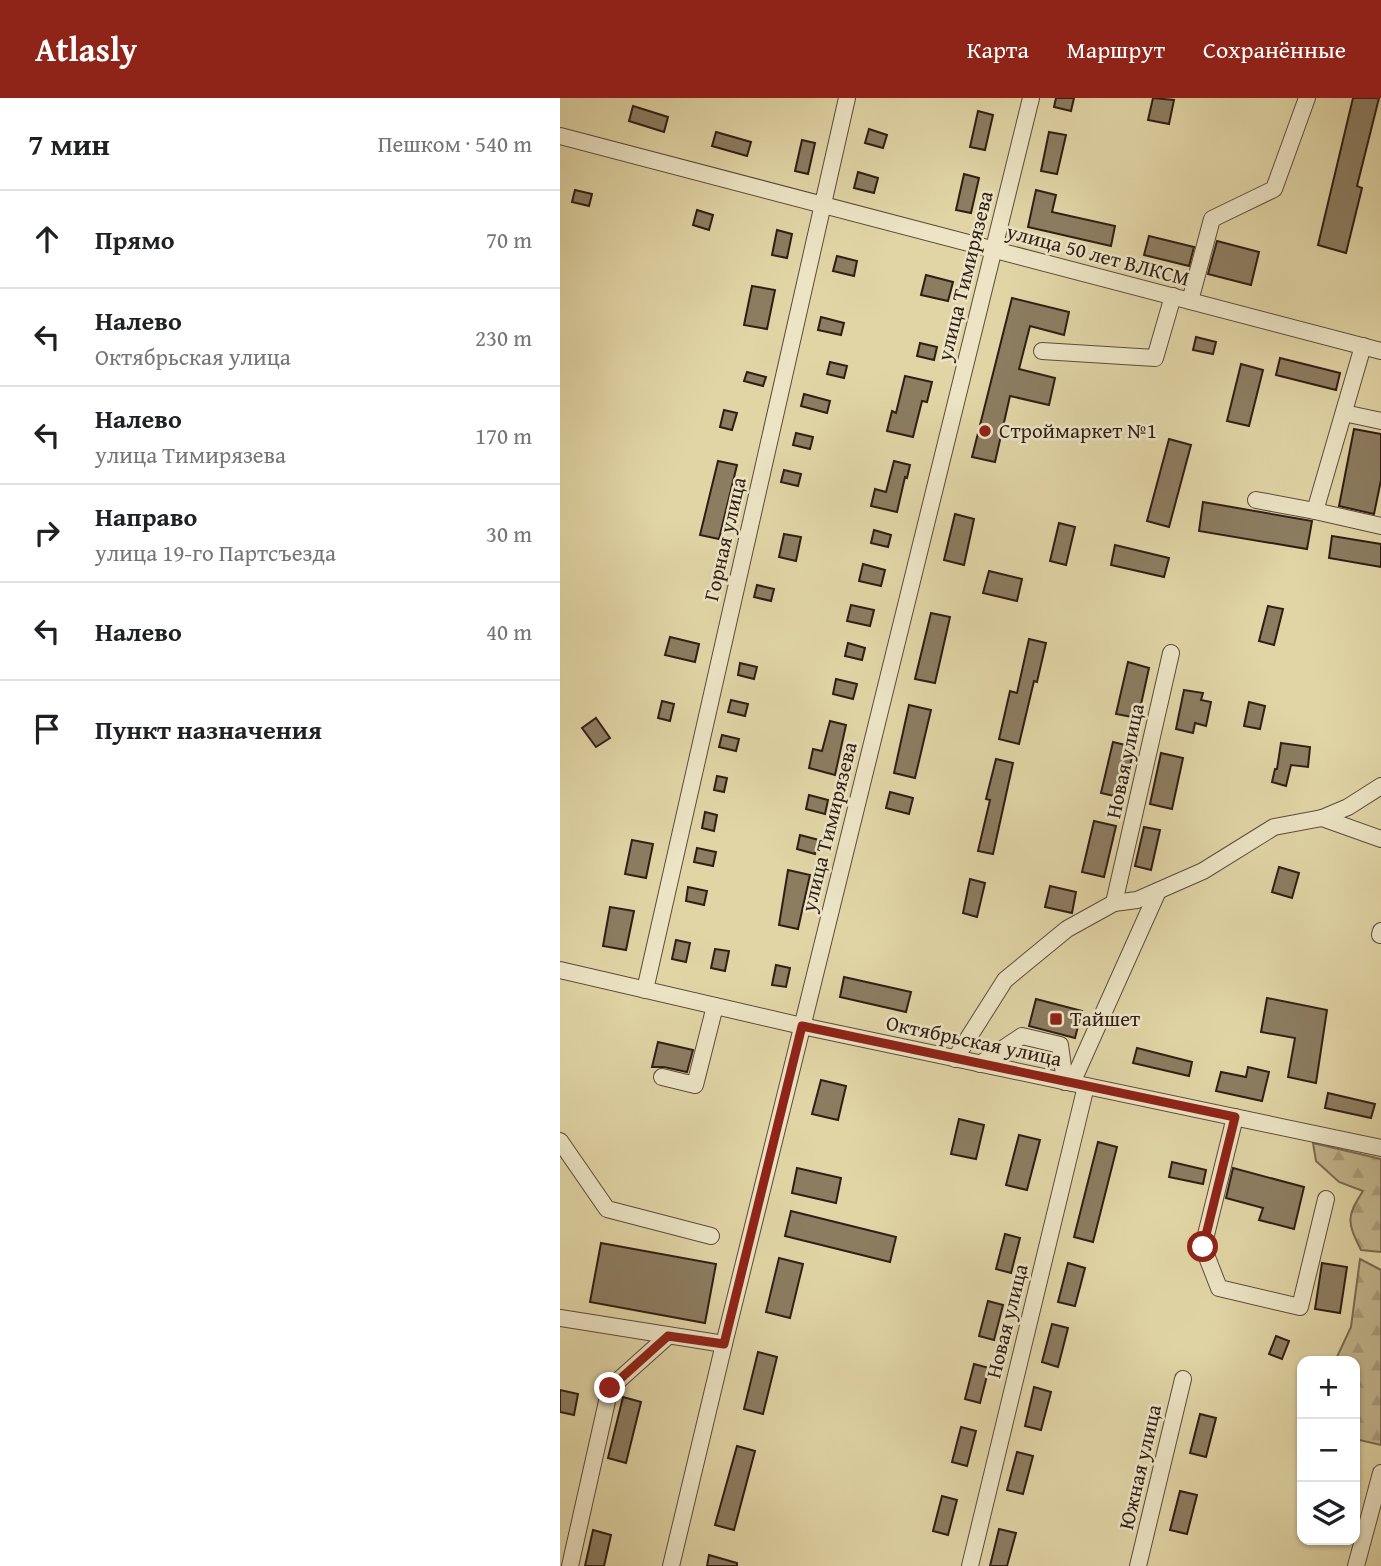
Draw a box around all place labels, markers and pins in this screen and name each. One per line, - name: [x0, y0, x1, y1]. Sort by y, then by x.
- place label: Строймаркет №1: [999, 415, 1157, 446]
- marker: Строймаркет №1: [977, 423, 993, 439]
- place label: Тайшет: [1070, 1003, 1140, 1034]
- marker: Тайшет: [1048, 1011, 1064, 1027]

